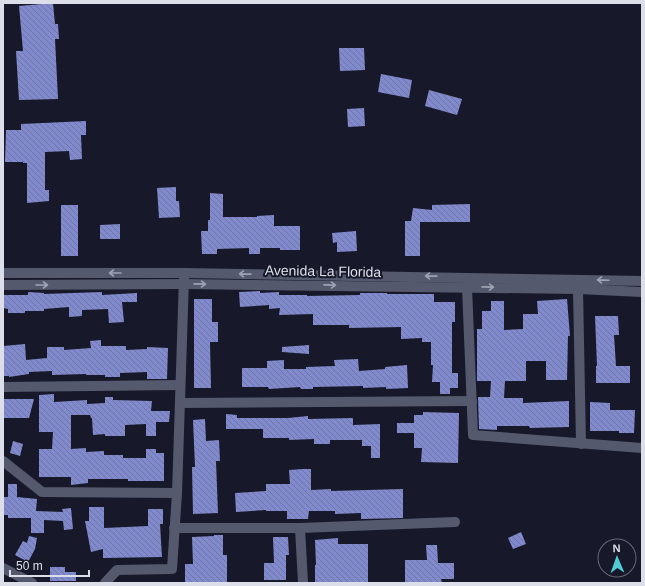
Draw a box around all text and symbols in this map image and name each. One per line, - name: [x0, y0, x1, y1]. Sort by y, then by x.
- street label: Avenida La Florida: [265, 262, 382, 280]
- one-way arrow: [109, 269, 122, 277]
- one-way arrow: [239, 270, 252, 278]
- one-way arrow: [425, 272, 438, 280]
- one-way arrow: [597, 276, 610, 283]
- one-way arrow: [193, 280, 206, 288]
- one-way arrow: [35, 281, 48, 289]
- one-way arrow: [323, 281, 336, 289]
- one-way arrow: [481, 283, 494, 291]
- north arrow: [597, 538, 637, 578]
- text: N: [612, 542, 621, 554]
- scale bar: [10, 552, 89, 578]
- text: 50 m: [16, 559, 43, 573]

